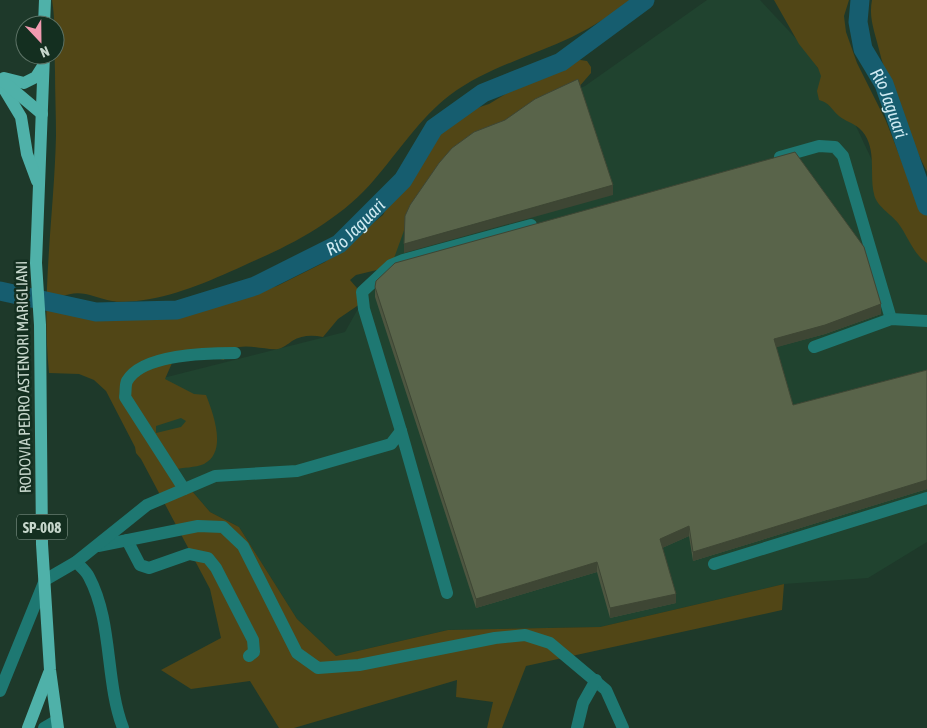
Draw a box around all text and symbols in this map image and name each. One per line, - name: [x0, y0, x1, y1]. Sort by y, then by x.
- north arrow: [15, 15, 65, 65]
- text: N: [38, 43, 52, 61]
- water label: Rio Jaguari: [866, 64, 913, 141]
- water label: Rio Jaguari: [322, 194, 389, 259]
- street label: RODOVIA PEDRO ASTENORI MARIGLIANI: [12, 261, 34, 493]
- road number: SP-008: [17, 514, 67, 540]

